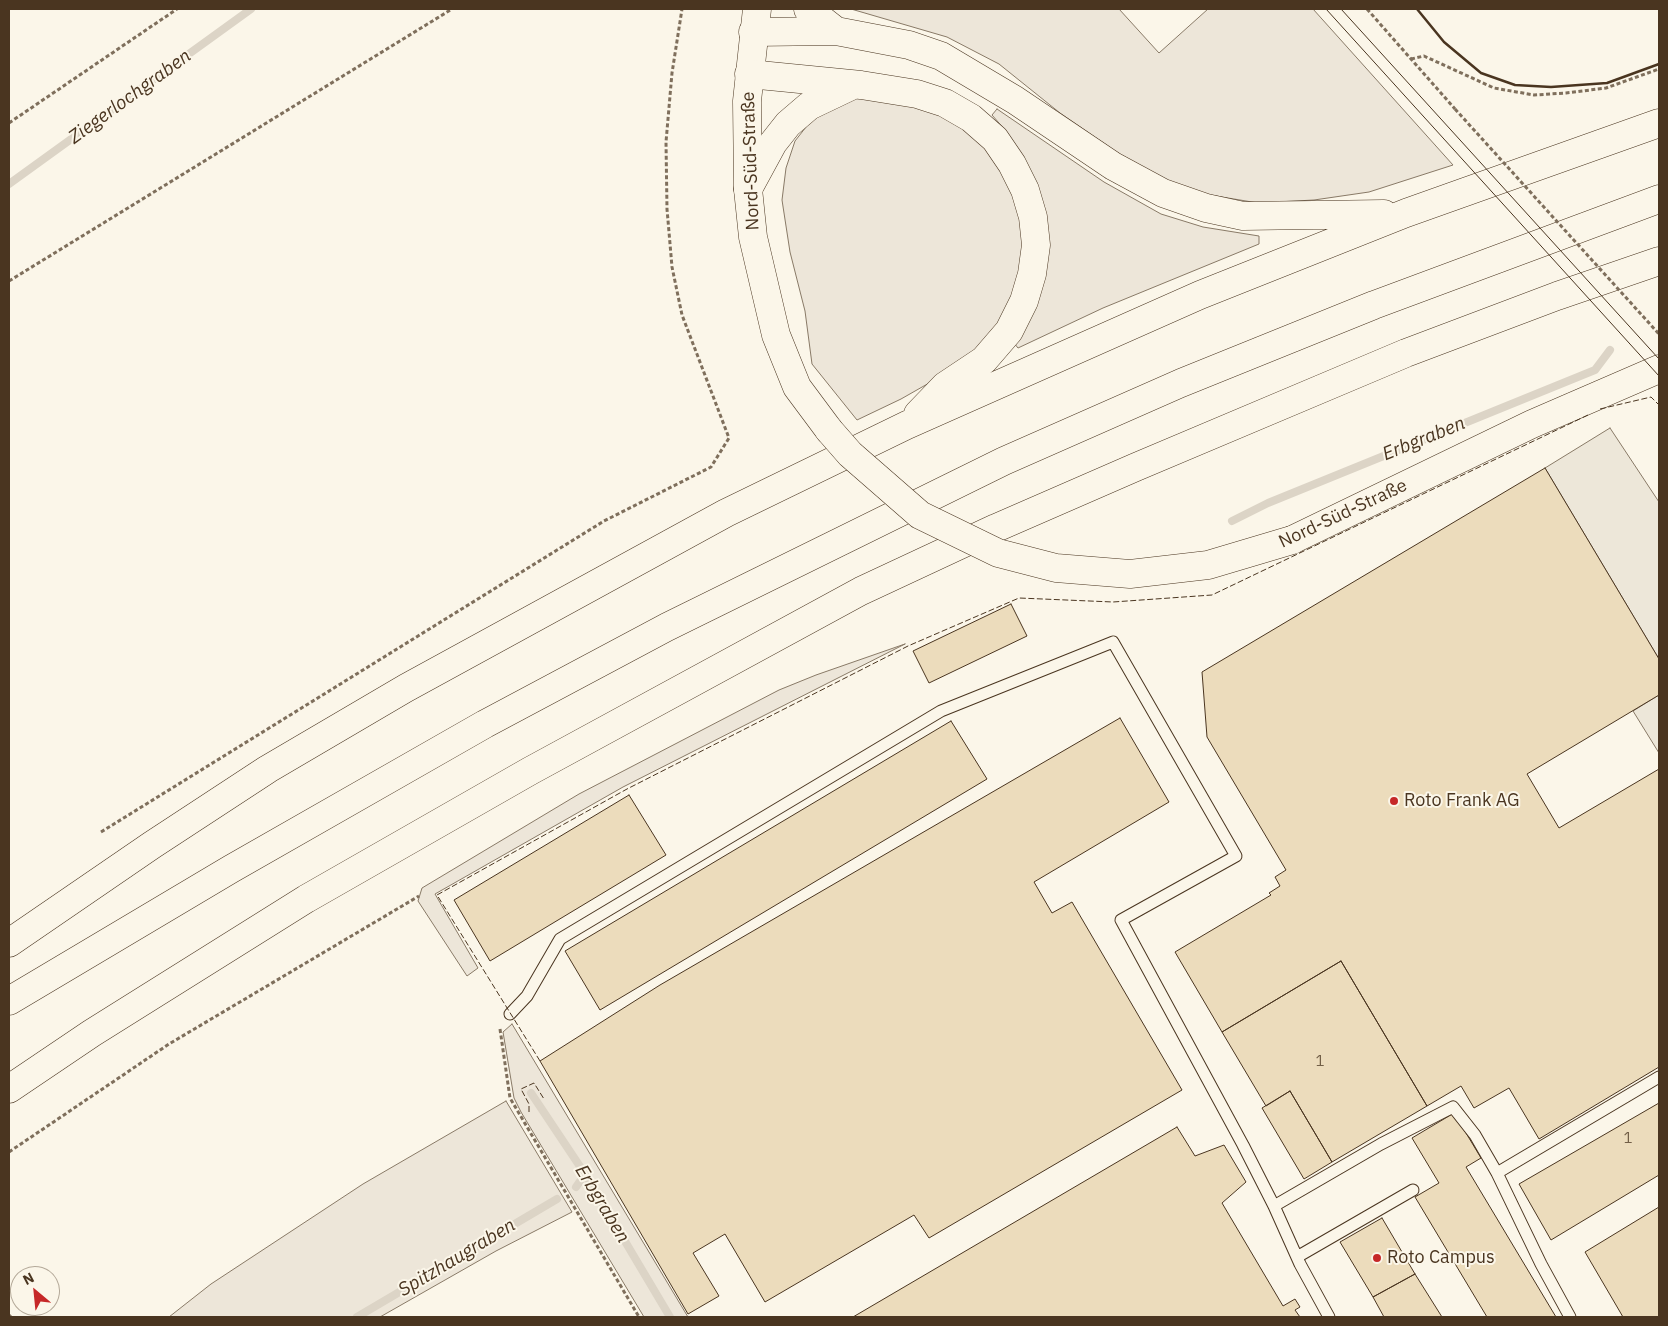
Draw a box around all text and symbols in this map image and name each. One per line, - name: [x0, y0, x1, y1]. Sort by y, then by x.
- water label: Ziegerlochgraben: [64, 45, 196, 149]
- street label: Nord-Süd-Straße: [738, 91, 764, 231]
- water label: Erbgraben: [1379, 412, 1469, 466]
- street label: Nord-Süd-Straße: [1276, 475, 1410, 553]
- place label: Roto Frank AG: [1404, 790, 1519, 812]
- marker: Roto Frank AG: [1388, 795, 1400, 807]
- house number: 1: [1316, 1053, 1324, 1071]
- house number: 1: [1624, 1130, 1632, 1148]
- water label: Erbgraben: [570, 1161, 634, 1247]
- water label: Spitzhaugraben: [394, 1214, 520, 1302]
- place label: Roto Campus: [1387, 1247, 1495, 1269]
- marker: Roto Campus: [1371, 1252, 1383, 1264]
- north arrow: [10, 1266, 60, 1316]
- text: N: [20, 1268, 37, 1289]

